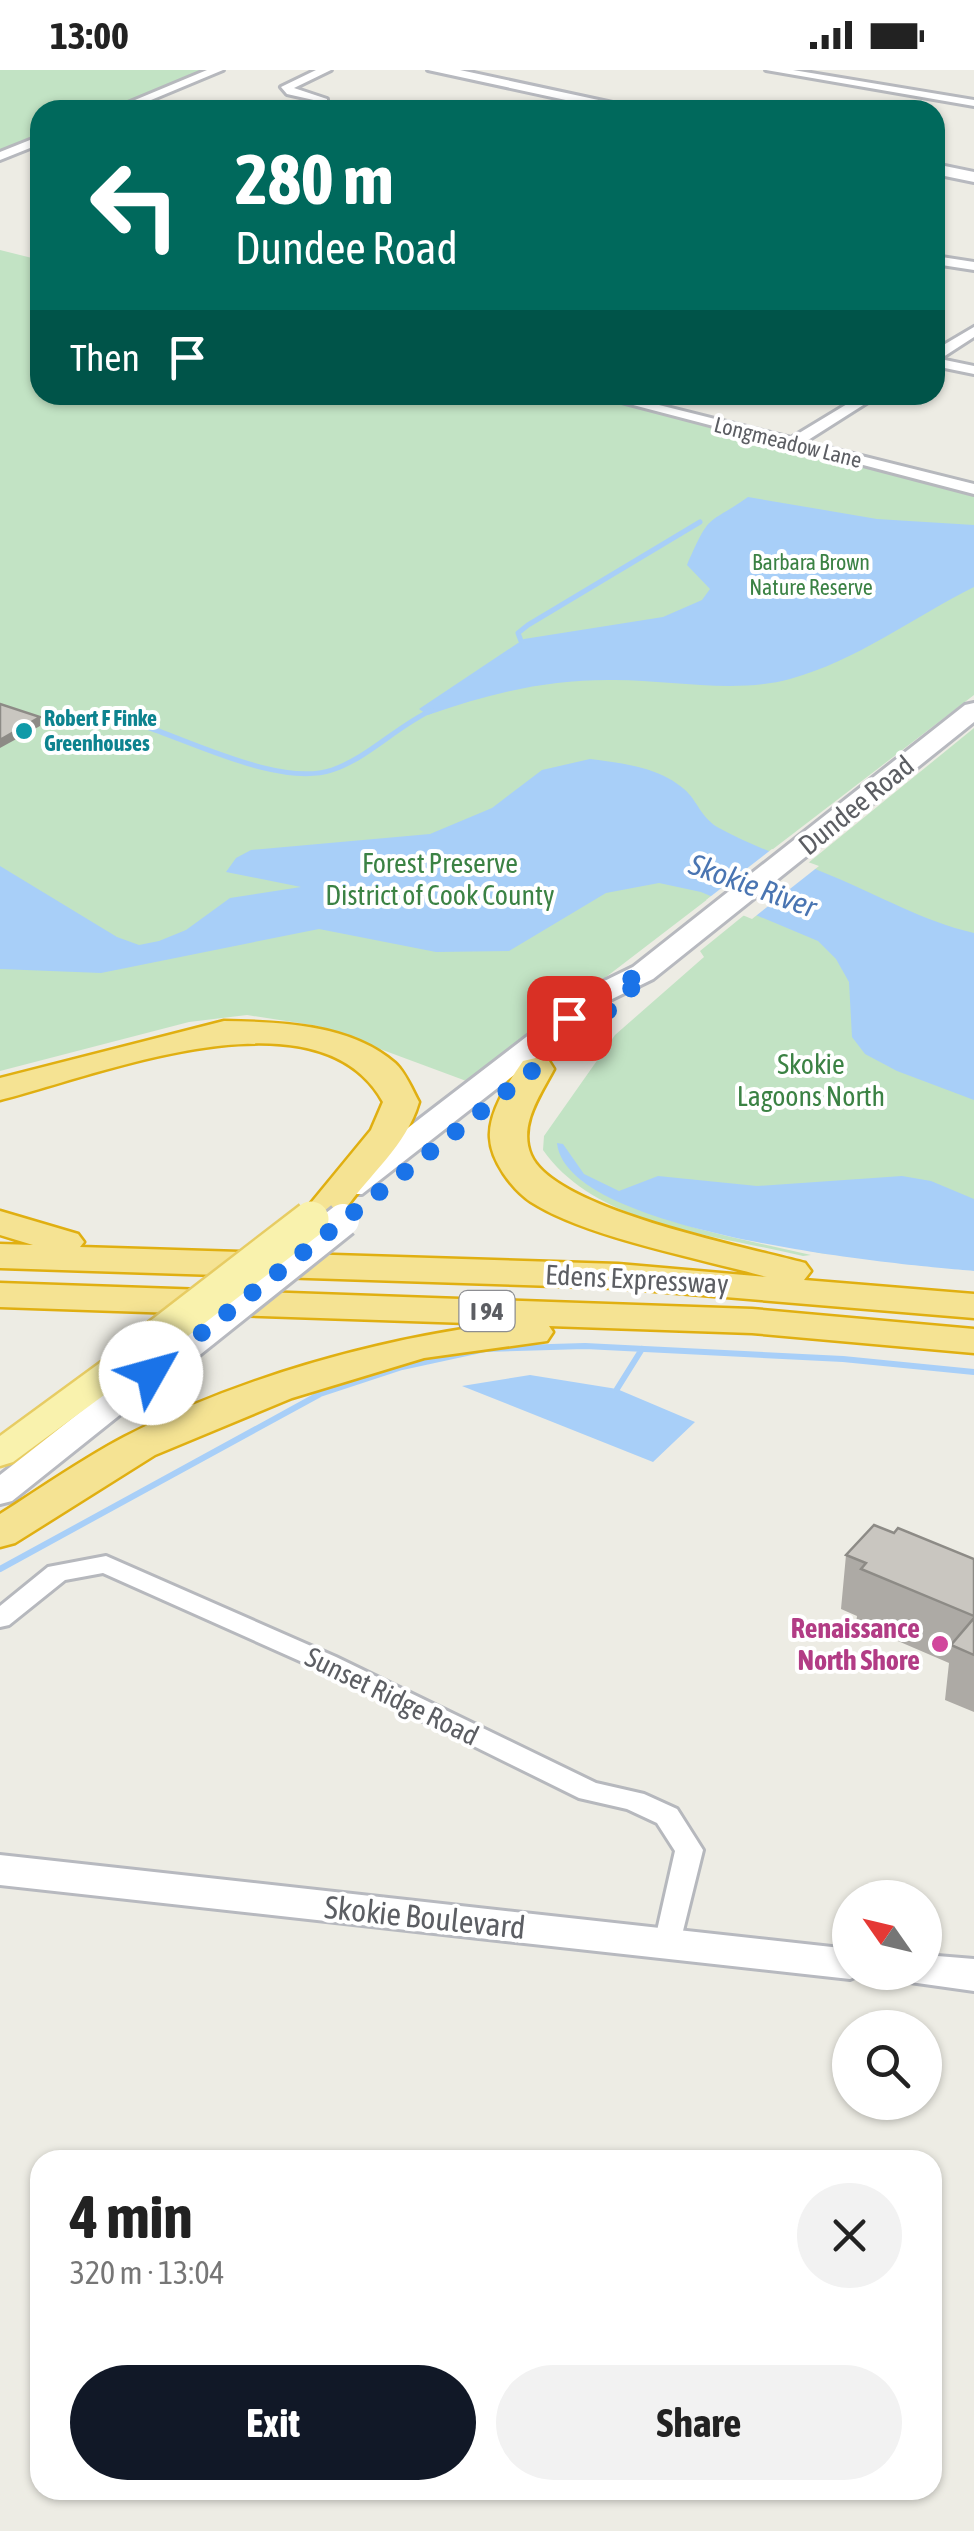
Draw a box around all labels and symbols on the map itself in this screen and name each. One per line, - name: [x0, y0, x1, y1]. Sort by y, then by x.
- street label: Longmeadow Lane: [712, 411, 864, 473]
- park label: Barbara Brown Nature Reserve: [749, 549, 873, 600]
- place label: Robert F Finke Greenhouses: [44, 705, 157, 756]
- marker: Robert F Finke Greenhouses: [13, 720, 35, 742]
- street label: Dundee Road: [792, 749, 920, 861]
- water label: Skokie River: [684, 846, 822, 924]
- park label: Forest Preserve District of Cook County: [325, 847, 555, 911]
- pin: [527, 976, 612, 1061]
- park label: Skokie Lagoons North: [737, 1048, 885, 1112]
- street label: Edens Expressway: [545, 1258, 729, 1300]
- road number: I 94: [460, 1291, 514, 1331]
- position arrow: [99, 1321, 203, 1425]
- place label: Renaissance North Shore: [791, 1612, 920, 1676]
- marker: Renaissance North Shore: [929, 1633, 951, 1655]
- street label: Sunset Ridge Road: [300, 1640, 484, 1752]
- north arrow: [832, 1880, 942, 1990]
- street label: Skokie Boulevard: [323, 1888, 527, 1946]

